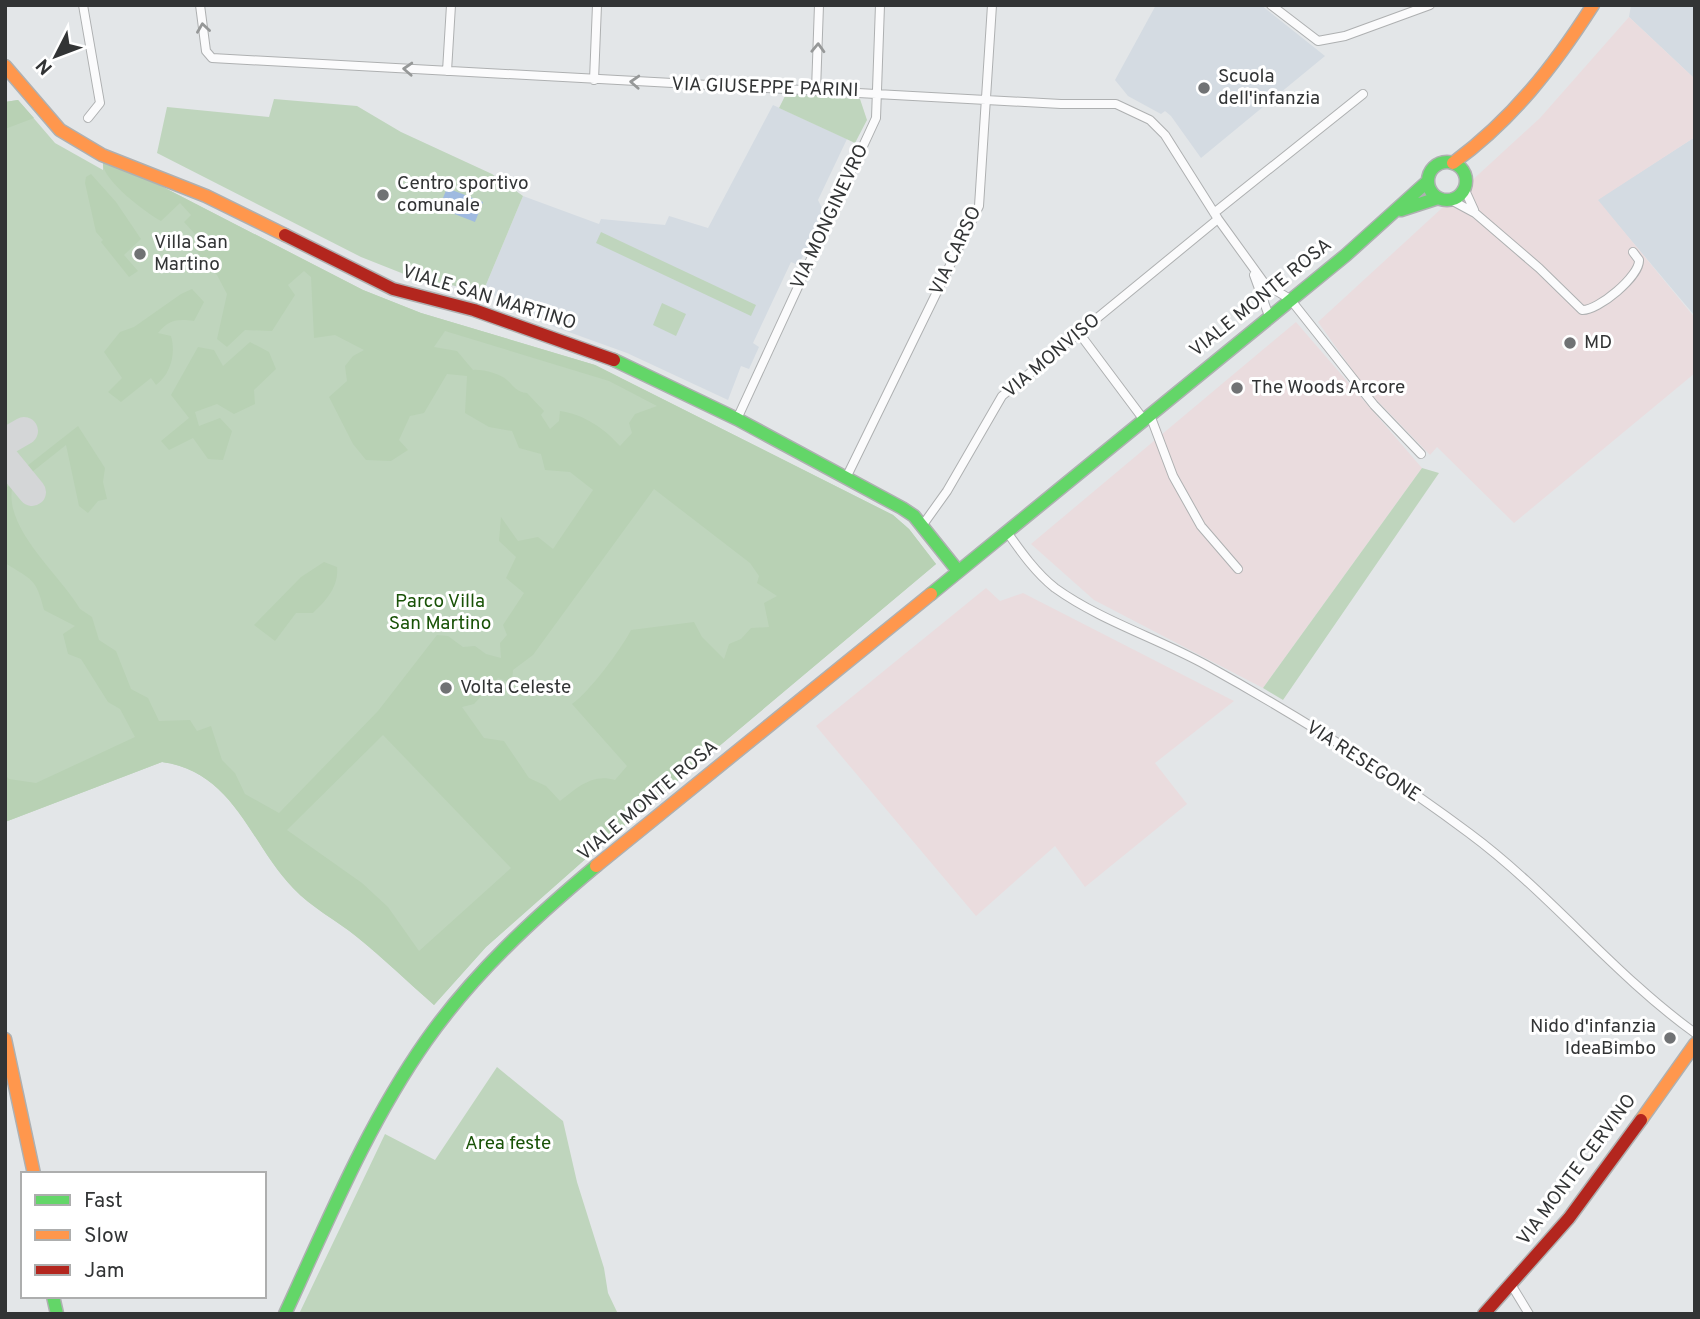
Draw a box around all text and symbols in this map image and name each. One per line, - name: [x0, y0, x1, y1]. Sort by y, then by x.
- north arrow: [21, 21, 91, 91]
- one-way arrow: [195, 22, 210, 34]
- one-way arrow: [810, 42, 825, 53]
- text: N: [31, 53, 58, 79]
- one-way arrow: [402, 62, 413, 77]
- place label: Scuola dell'infanzia: [1218, 65, 1320, 111]
- street label: VIA GIUSEPPE PARINI: [671, 73, 859, 103]
- one-way arrow: [629, 74, 640, 89]
- marker: Scuola dell'infanzia: [1196, 80, 1212, 96]
- street label: VIA MONGINEVRO: [786, 140, 874, 294]
- place label: Centro sportivo comunale: [397, 172, 529, 218]
- marker: Centro sportivo comunale: [375, 187, 391, 203]
- street label: VIA CARSO: [925, 202, 987, 300]
- place label: Villa San Martino: [154, 231, 228, 277]
- street label: VIALE MONTE ROSA: [1185, 233, 1337, 363]
- marker: Villa San Martino: [132, 246, 148, 262]
- street label: VIALE SAN MARTINO: [399, 260, 579, 336]
- street label: VIA MONVISO: [999, 308, 1105, 404]
- place label: MD: [1584, 331, 1612, 355]
- marker: MD: [1562, 335, 1578, 351]
- place label: The Woods Arcore: [1251, 376, 1405, 400]
- marker: The Woods Arcore: [1229, 380, 1245, 396]
- park label: Parco Villa San Martino: [389, 590, 491, 636]
- place label: Volta Celeste: [460, 676, 571, 700]
- marker: Volta Celeste: [438, 680, 454, 696]
- street label: VIA RESEGONE: [1301, 716, 1425, 808]
- street label: VIALE MONTE ROSA: [573, 735, 723, 867]
- place label: Nido d'infanzia IdeaBimbo: [1530, 1015, 1656, 1061]
- marker: Nido d'infanzia IdeaBimbo: [1662, 1030, 1678, 1046]
- street label: VIA MONTE CERVINO: [1512, 1089, 1642, 1251]
- park label: Area feste: [465, 1132, 551, 1156]
- legend: [21, 1172, 266, 1298]
- text: Fast: [84, 1188, 123, 1215]
- text: Slow: [84, 1223, 129, 1250]
- text: Jam: [84, 1258, 125, 1285]

